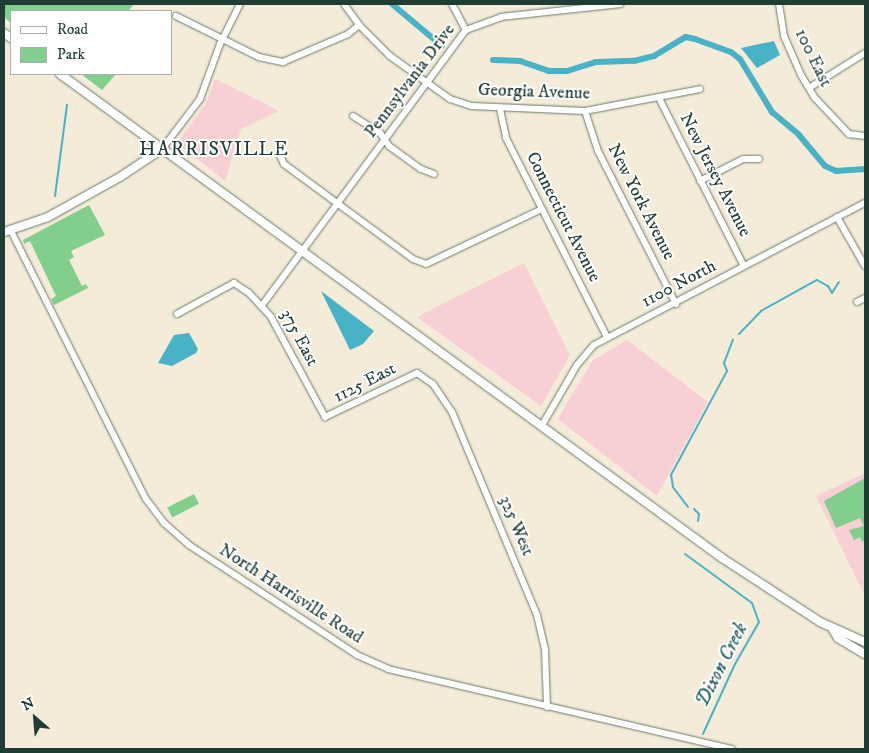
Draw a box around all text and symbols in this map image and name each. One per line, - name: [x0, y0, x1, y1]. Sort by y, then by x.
- legend: [10, 10, 172, 75]
- text: Road: [57, 20, 88, 39]
- street label: Pennsylvania Drive: [360, 20, 460, 142]
- street label: 100 East: [790, 25, 836, 91]
- text: Park: [57, 45, 85, 64]
- street label: Georgia Avenue: [478, 79, 590, 105]
- street label: New Jersey Avenue: [675, 110, 755, 240]
- district label: HARRISVILLE: [138, 137, 290, 161]
- street label: New York Avenue: [602, 140, 680, 264]
- street label: Connecticut Avenue: [521, 148, 605, 286]
- street label: 1100 North: [638, 255, 720, 313]
- street label: 375 East: [275, 306, 323, 370]
- street label: 1125 East: [330, 358, 400, 408]
- street label: 325 West: [494, 493, 538, 559]
- street label: North Harrisville Road: [215, 539, 367, 649]
- water label: Dixon Creek: [691, 619, 753, 711]
- north arrow: [10, 693, 60, 743]
- text: N: [19, 694, 37, 715]

